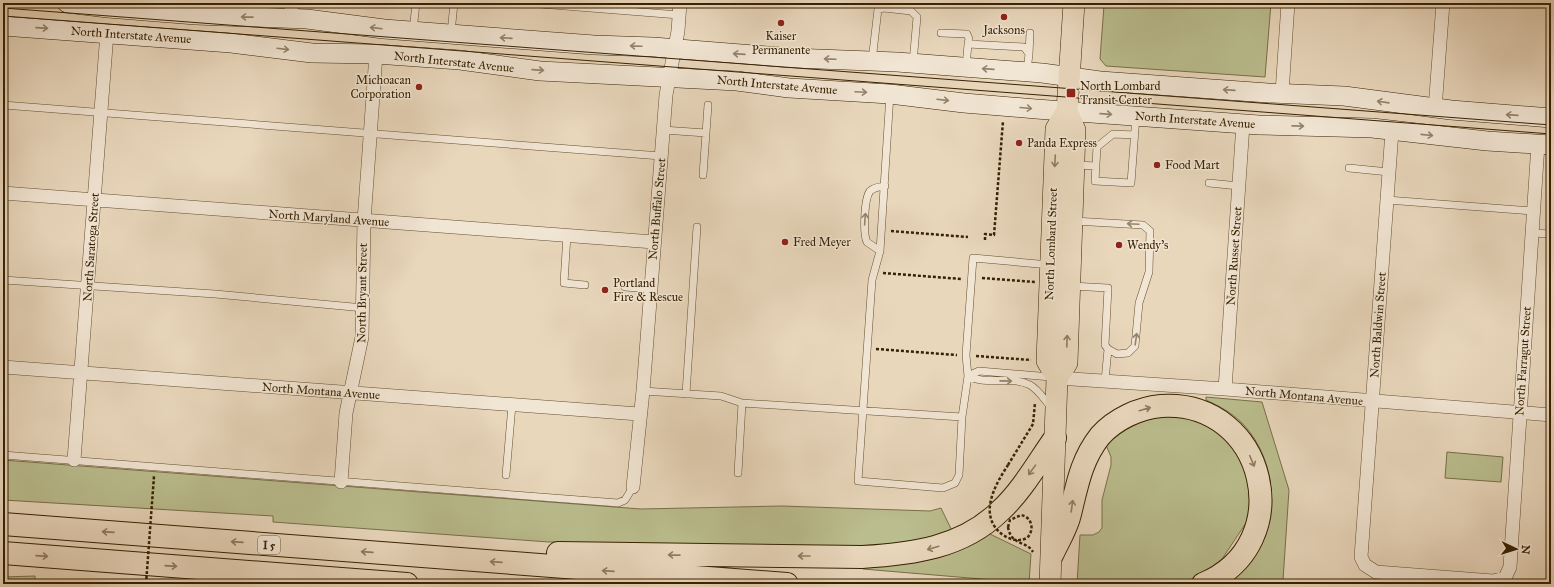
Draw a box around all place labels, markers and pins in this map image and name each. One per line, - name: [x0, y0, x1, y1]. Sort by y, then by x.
- marker: Jacksons: [999, 12, 1009, 22]
- marker: Kaiser Permanente: [776, 18, 786, 28]
- place label: Jacksons: [981, 23, 1025, 38]
- place label: Kaiser Permanente: [752, 29, 810, 57]
- place label: Michoacan Corporation: [350, 73, 412, 101]
- place label: North Lombard Transit Center: [1080, 79, 1160, 107]
- marker: Michoacan Corporation: [414, 82, 424, 92]
- marker: North Lombard Transit Center: [1065, 87, 1077, 99]
- place label: Panda Express: [1027, 136, 1097, 150]
- marker: Panda Express: [1014, 138, 1024, 148]
- place label: Food Mart: [1165, 158, 1220, 172]
- marker: Food Mart: [1152, 160, 1162, 170]
- place label: Fred Meyer: [793, 235, 851, 249]
- marker: Fred Meyer: [780, 237, 790, 247]
- place label: Wendy's: [1127, 238, 1168, 252]
- marker: Wendy's: [1114, 240, 1124, 250]
- place label: Portland Fire & Rescue: [613, 276, 683, 304]
- marker: Portland Fire & Rescue: [600, 285, 610, 295]

